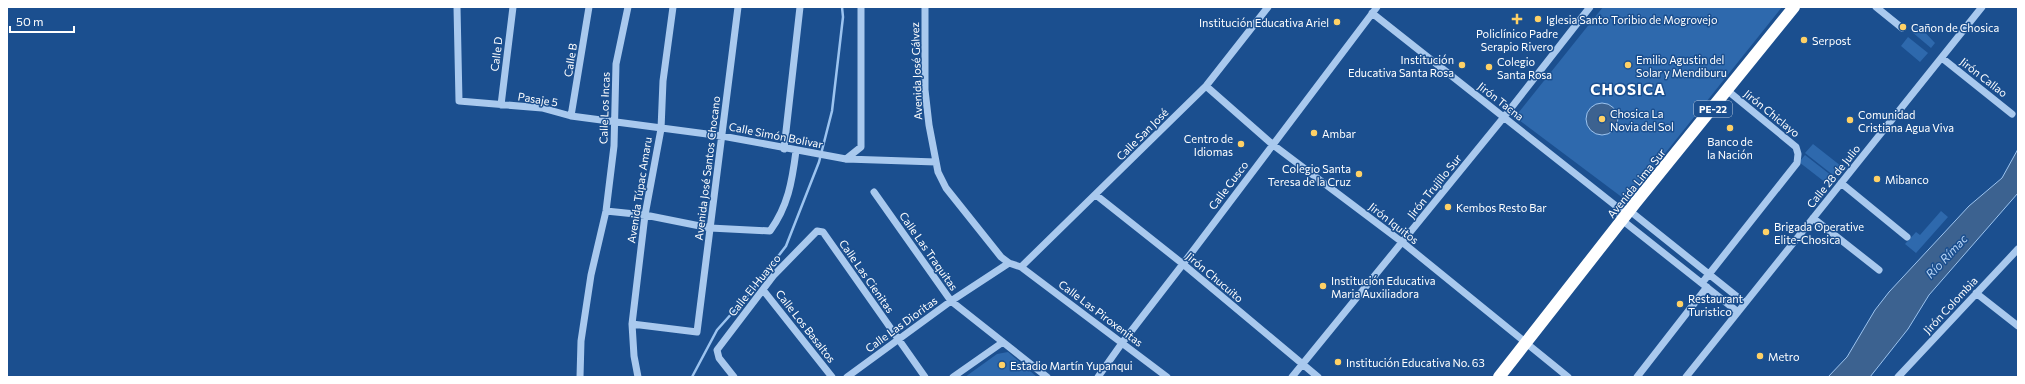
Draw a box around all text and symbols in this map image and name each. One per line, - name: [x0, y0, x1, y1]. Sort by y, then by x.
- scale bar: [10, 8, 74, 34]
- marker: Policlínico Padre Serapio Rivero: [1511, 13, 1523, 25]
- place label: Iglesia Santo Toribio de Mogrovejo: [1546, 13, 1718, 26]
- text: 50 m: [16, 14, 44, 28]
- marker: Iglesia Santo Toribio de Mogrovejo: [1533, 14, 1543, 24]
- place label: Institución Educativa Ariel: [1199, 16, 1329, 29]
- marker: Institución Educativa Ariel: [1332, 17, 1342, 27]
- street label: Avenida José Gálvez: [908, 21, 925, 120]
- place label: Cañon de Chosica: [1911, 21, 1999, 34]
- marker: Cañon de Chosica: [1898, 22, 1908, 32]
- place label: Policlínico Padre Serapio Rivero: [1476, 27, 1558, 53]
- place label: Serpost: [1812, 34, 1852, 47]
- marker: Serpost: [1799, 35, 1809, 45]
- street label: Calle D: [487, 36, 505, 72]
- street label: Calle B: [561, 42, 579, 78]
- place label: Institución Educativa Santa Rosa: [1348, 53, 1454, 79]
- place label: Emilio Agustin del Solar y Mendiburu: [1636, 53, 1727, 79]
- place label: Colegio Santa Rosa: [1497, 55, 1552, 81]
- street label: Jirón Callao: [1957, 55, 2011, 101]
- marker: Institución Educativa Santa Rosa: [1457, 60, 1467, 70]
- marker: Emilio Agustin del Solar y Mendiburu: [1623, 60, 1633, 70]
- marker: Colegio Santa Rosa: [1484, 62, 1494, 72]
- street label: Calle Los Incas: [596, 72, 612, 144]
- street label: Jirón Tacna: [1475, 79, 1527, 124]
- district label: CHOSICA: [1590, 80, 1666, 98]
- street label: Jirón Chiclayo: [1741, 87, 1803, 140]
- street label: Pasaje 5: [517, 89, 559, 109]
- street label: Avenida José Santos Chocano: [692, 95, 723, 241]
- road number: PE-22: [1694, 101, 1732, 117]
- street label: Calle San José: [1113, 105, 1171, 163]
- place label: Chosica La Novia del Sol: [1610, 107, 1674, 133]
- place label: Comunidad Cristiana Agua Viva: [1858, 108, 1954, 134]
- marker: Chosica La Novia del Sol: [1597, 114, 1607, 124]
- marker: Comunidad Cristiana Agua Viva: [1845, 115, 1855, 125]
- street label: Calle Simón Bolivar: [728, 119, 825, 151]
- marker: Banco de la Nación: [1725, 123, 1735, 133]
- place label: Ambar: [1322, 127, 1356, 140]
- marker: Ambar: [1309, 128, 1319, 138]
- place label: Centro de Idiomas: [1184, 132, 1233, 158]
- place label: Banco de la Nación: [1707, 135, 1753, 161]
- street label: Avenida Túpac Amaru: [624, 136, 654, 244]
- marker: Centro de Idiomas: [1236, 139, 1246, 149]
- street label: Calle 28 de Julio: [1804, 141, 1863, 211]
- street label: Avenida Lima Sur: [1604, 145, 1668, 220]
- street label: Jirón Trujillo Sur: [1404, 151, 1465, 221]
- street label: Calle Cusco: [1206, 158, 1251, 212]
- place label: Colegio Santa Teresa de la Cruz: [1268, 162, 1352, 188]
- marker: Colegio Santa Teresa de la Cruz: [1354, 169, 1364, 179]
- place label: Mibanco: [1885, 173, 1929, 186]
- marker: Mibanco: [1872, 174, 1882, 184]
- street label: Jirón Iquitos: [1366, 200, 1421, 247]
- place label: Kembos Resto Bar: [1456, 201, 1547, 214]
- marker: Kembos Resto Bar: [1443, 202, 1453, 212]
- street label: Calle Las Traquitas: [897, 209, 961, 293]
- place label: Brigada Operative Elite-Chosica: [1774, 220, 1864, 246]
- marker: Brigada Operative Elite-Chosica: [1761, 227, 1771, 237]
- water label: Río Rímac: [1922, 231, 1970, 281]
- street label: Calle Las Cienitas: [837, 237, 897, 315]
- street label: Jirón Chucuito: [1183, 249, 1247, 306]
- street label: Calle El Huayco: [725, 251, 783, 319]
- place label: Institución Educativa Maria Auxiliadora: [1331, 274, 1435, 300]
- street label: Jirón Colombia: [1920, 274, 1981, 337]
- street label: Calle Las Piroxenitas: [1056, 277, 1146, 349]
- marker: Institución Educativa Maria Auxiliadora: [1318, 281, 1328, 291]
- street label: Calle Los Basaltos: [773, 287, 839, 365]
- place label: Restaurant Turistico: [1688, 292, 1744, 318]
- street label: Calle Las Dioritas: [862, 293, 940, 355]
- marker: Restaurant Turistico: [1675, 299, 1685, 309]
- place label: Metro: [1768, 350, 1800, 363]
- marker: Metro: [1755, 351, 1765, 361]
- place label: Institución Educativa No. 63: [1346, 356, 1485, 369]
- marker: Institución Educativa No. 63: [1333, 357, 1343, 367]
- place label: Estadio Martín Yupanqui: [1010, 359, 1133, 372]
- marker: Estadio Martín Yupanqui: [997, 360, 1007, 370]

